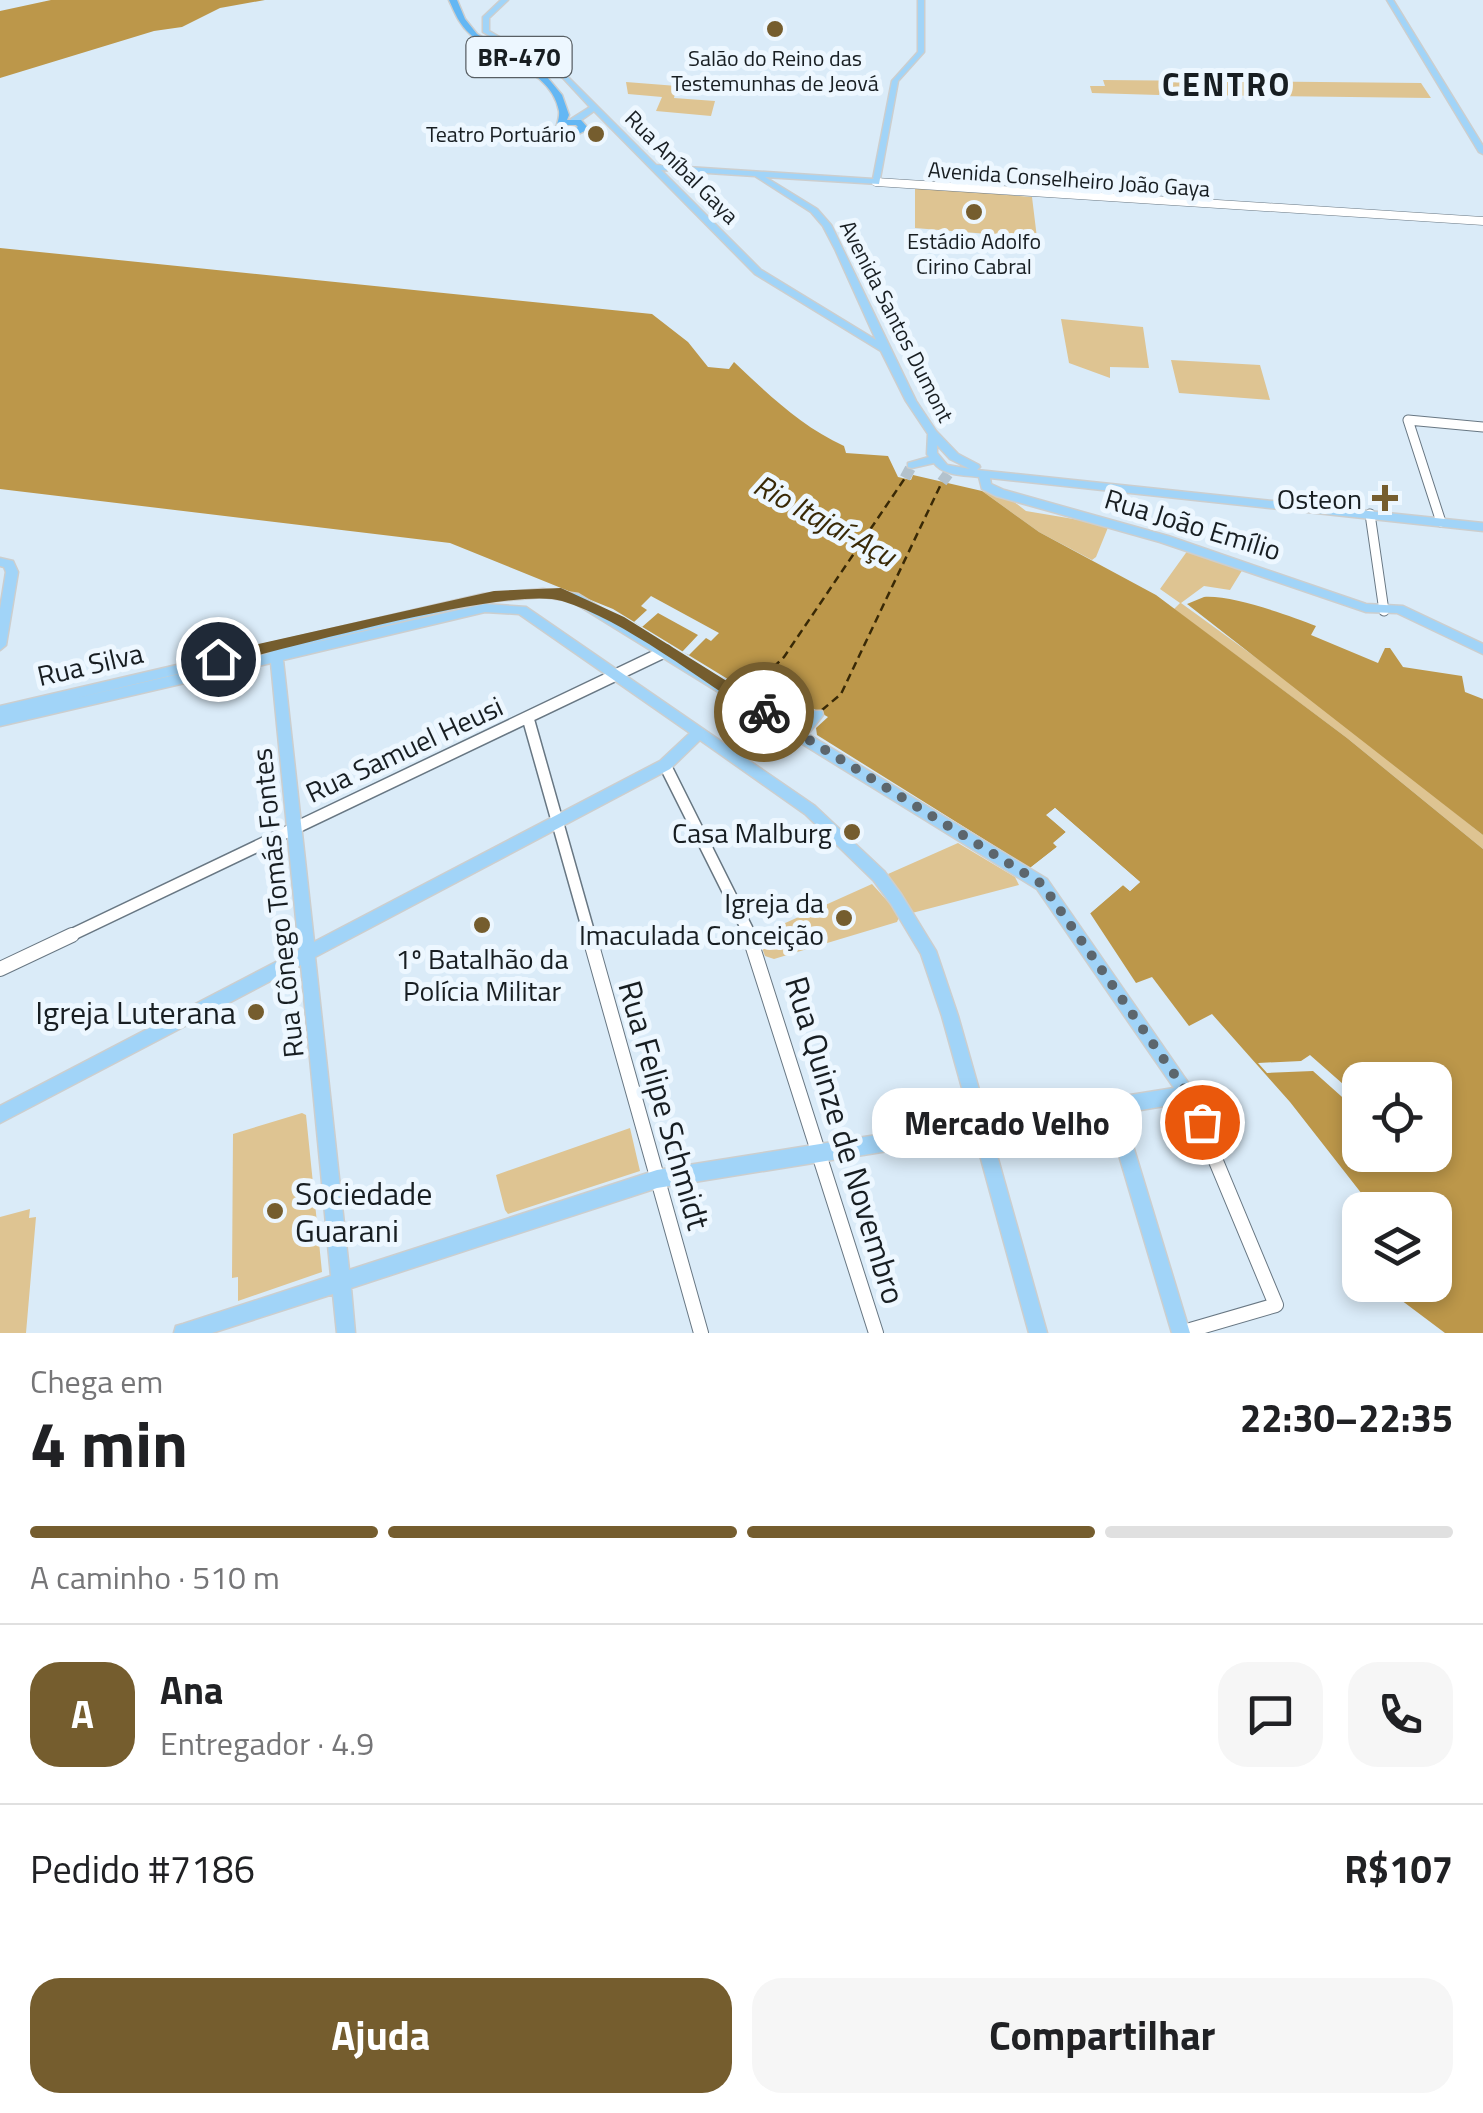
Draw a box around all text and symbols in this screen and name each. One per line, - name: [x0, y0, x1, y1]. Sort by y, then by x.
- marker: Salão do Reino das Testemunhas de Jeová: [764, 18, 786, 40]
- road number: BR-470: [466, 37, 572, 77]
- place label: Salão do Reino das Testemunhas de Jeová: [671, 41, 879, 100]
- district label: CENTRO: [1162, 60, 1292, 108]
- street label: Rua Aníbal Gaya: [617, 102, 747, 232]
- place label: Teatro Portuário: [426, 117, 576, 151]
- marker: Teatro Portuário: [585, 123, 607, 145]
- street label: Avenida Conselheiro João Gaya: [927, 152, 1211, 206]
- marker: Estádio Adolfo Cirino Cabral: [963, 201, 985, 223]
- street label: Avenida Santos Dumont: [831, 214, 963, 428]
- place label: Estádio Adolfo Cirino Cabral: [907, 224, 1041, 283]
- water label: Rio Itajaí-Açu: [745, 462, 906, 579]
- street label: Rua João Emílio: [1099, 477, 1287, 571]
- place label: Osteon: [1277, 477, 1362, 520]
- marker: Osteon: [1372, 485, 1398, 511]
- pin: [176, 617, 261, 702]
- street label: Rua Silva: [33, 631, 147, 697]
- icon: home: [191, 632, 246, 687]
- courier: [714, 662, 814, 762]
- street label: Rua Samuel Heusi: [298, 684, 510, 814]
- icon: bike: [737, 685, 792, 740]
- street label: Rua Cônego Tomás Fontes: [239, 746, 315, 1060]
- place label: Casa Malburg: [672, 811, 832, 854]
- marker: Casa Malburg: [841, 821, 863, 843]
- place label: Igreja da Imaculada Conceição: [579, 881, 824, 956]
- marker: Igreja da Imaculada Conceição: [833, 907, 855, 929]
- marker: 1º Batalhão da Polícia Militar: [471, 914, 493, 936]
- place label: 1º Batalhão da Polícia Militar: [396, 937, 568, 1012]
- street label: Rua Quinze de Novembro: [773, 970, 919, 1310]
- street label: Rua Felipe Schmidt: [607, 975, 723, 1235]
- place label: Igreja Luterana: [35, 988, 236, 1036]
- marker: Igreja Luterana: [245, 1001, 267, 1023]
- map controls: [1342, 1062, 1452, 1302]
- button: locate: [1342, 1062, 1452, 1172]
- pin: [1160, 1080, 1245, 1165]
- callout: Mercado Velho: [872, 1087, 1142, 1157]
- icon: bag: [1175, 1095, 1230, 1150]
- text: Mercado Velho: [904, 1099, 1110, 1147]
- place label: Sociedade Guarani: [295, 1169, 432, 1254]
- button: layers: [1342, 1192, 1452, 1302]
- marker: Sociedade Guarani: [264, 1200, 286, 1222]
- text: Chega em: [30, 1357, 163, 1405]
- text: 22:30–22:35: [1240, 1389, 1453, 1447]
- text: 4 min: [30, 1393, 188, 1492]
- text: A caminho · 510 m: [30, 1553, 280, 1601]
- text: Ana: [160, 1661, 223, 1719]
- button: chat: [1218, 1662, 1323, 1767]
- button: phone: [1348, 1662, 1453, 1767]
- text: A: [71, 1685, 94, 1743]
- text: Entregador · 4.9: [160, 1719, 374, 1767]
- text: Pedido #7186: [30, 1840, 255, 1898]
- text: R$107: [1344, 1840, 1453, 1898]
- button: Ajuda: [30, 1978, 732, 2093]
- button: Compartilhar: [752, 1978, 1453, 2093]

